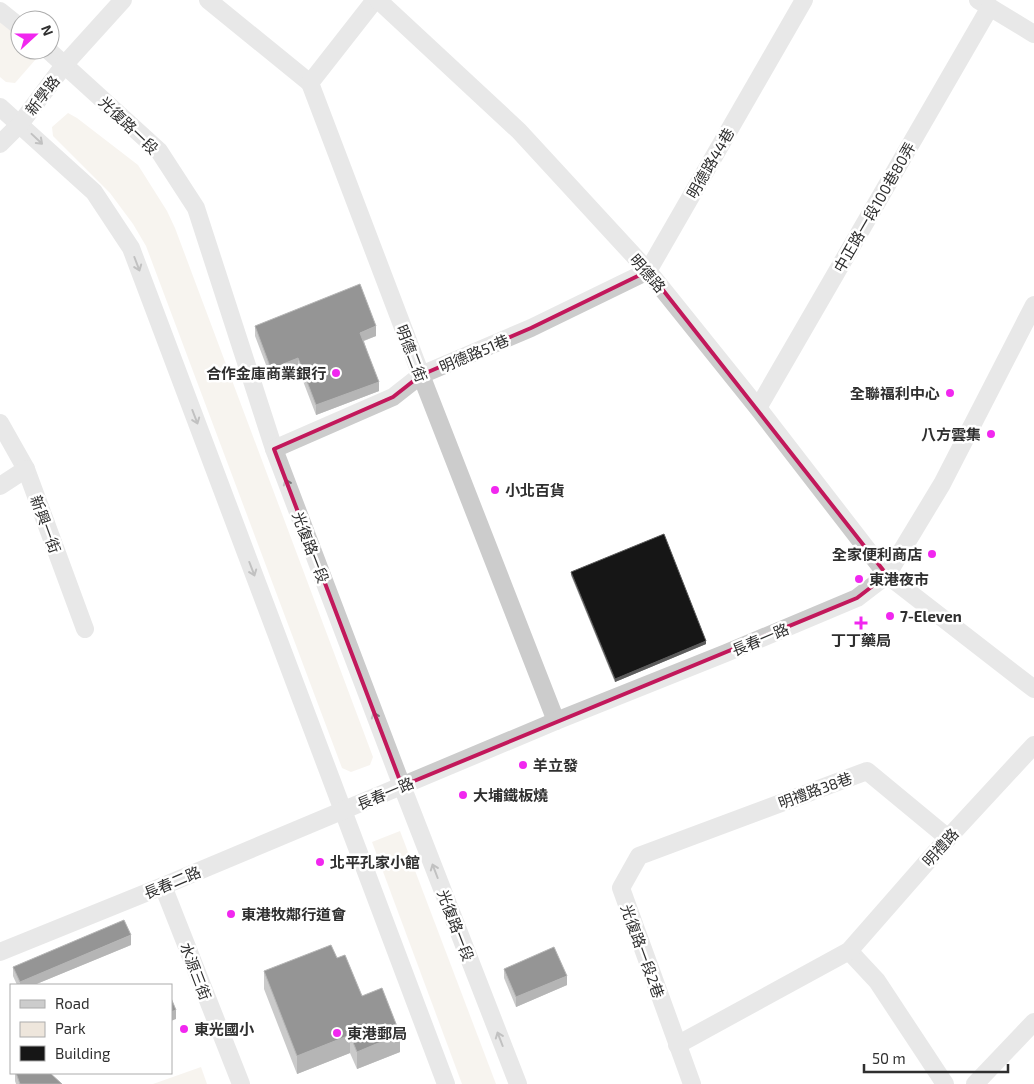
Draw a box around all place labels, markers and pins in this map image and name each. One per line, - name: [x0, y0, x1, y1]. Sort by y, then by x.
- place label: 合作金庫商業銀行: [206, 364, 326, 382]
- marker: 合作金庫商業銀行: [330, 367, 342, 379]
- place label: 全聯福利中心: [850, 384, 940, 402]
- marker: 全聯福利中心: [944, 387, 956, 399]
- place label: 八方雲集: [921, 425, 981, 443]
- marker: 八方雲集: [985, 428, 997, 440]
- place label: 小北百貨: [505, 481, 565, 499]
- marker: 小北百貨: [489, 484, 501, 496]
- place label: 全家便利商店: [832, 545, 922, 563]
- marker: 全家便利商店: [926, 548, 938, 560]
- place label: 東港夜市: [869, 570, 929, 588]
- marker: 東港夜市: [853, 573, 865, 585]
- place label: 7-Eleven: [900, 607, 962, 625]
- marker: 7-Eleven: [884, 610, 896, 622]
- marker: 丁丁藥局: [855, 617, 867, 629]
- place label: 丁丁藥局: [831, 631, 891, 649]
- place label: 羊立發: [533, 756, 578, 774]
- marker: 羊立發: [517, 759, 529, 771]
- place label: 大埔鐵板燒: [473, 786, 548, 804]
- marker: 大埔鐵板燒: [457, 789, 469, 801]
- place label: 北平孔家小館: [330, 853, 420, 871]
- marker: 北平孔家小館: [314, 856, 326, 868]
- place label: 東港牧鄰行道會: [241, 905, 346, 923]
- marker: 東港牧鄰行道會: [225, 908, 237, 920]
- place label: 東光國小: [194, 1020, 255, 1038]
- marker: 東光國小: [178, 1023, 190, 1035]
- place label: 東港郵局: [347, 1024, 407, 1042]
- marker: 東港郵局: [331, 1027, 343, 1039]

